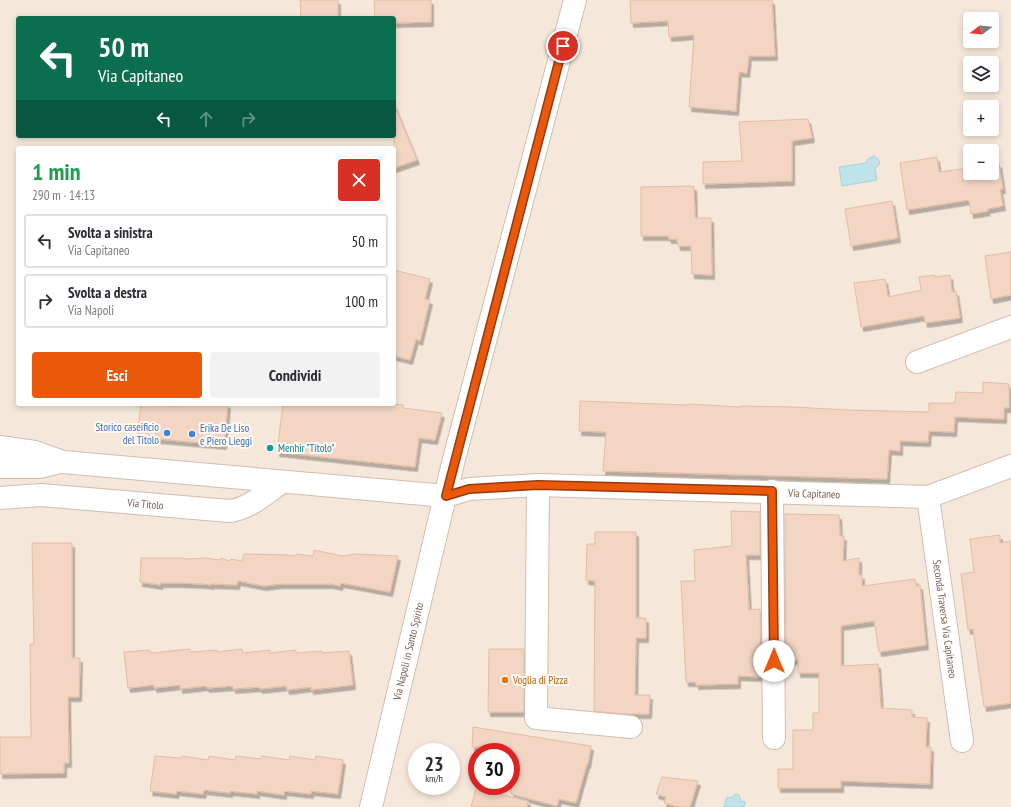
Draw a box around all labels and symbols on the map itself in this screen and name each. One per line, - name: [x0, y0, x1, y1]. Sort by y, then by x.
- north arrow: [963, 12, 999, 48]
- pin: [546, 29, 580, 63]
- place label: Storico caseificio del Titolo: [96, 420, 159, 447]
- place label: Erika De Liso e Piero Lieggi: [200, 421, 252, 448]
- marker: Storico caseificio del Titolo: [162, 428, 172, 438]
- marker: Erika De Liso e Piero Lieggi: [187, 429, 197, 439]
- place label: Menhir "Titolo": [278, 441, 334, 455]
- marker: Menhir "Titolo": [265, 443, 275, 453]
- street label: Via Capitaneo: [787, 486, 841, 501]
- street label: Via Titolo: [126, 495, 164, 512]
- street label: Seconda Traversa Via Capitaneo: [930, 559, 960, 679]
- street label: Via Napoli in Santo Spirito: [389, 601, 427, 703]
- position arrow: [753, 640, 795, 682]
- place label: Voglia di Pizza: [512, 673, 568, 687]
- marker: Voglia di Pizza: [500, 675, 510, 685]
- speed limit sign: 30: [468, 743, 520, 795]

